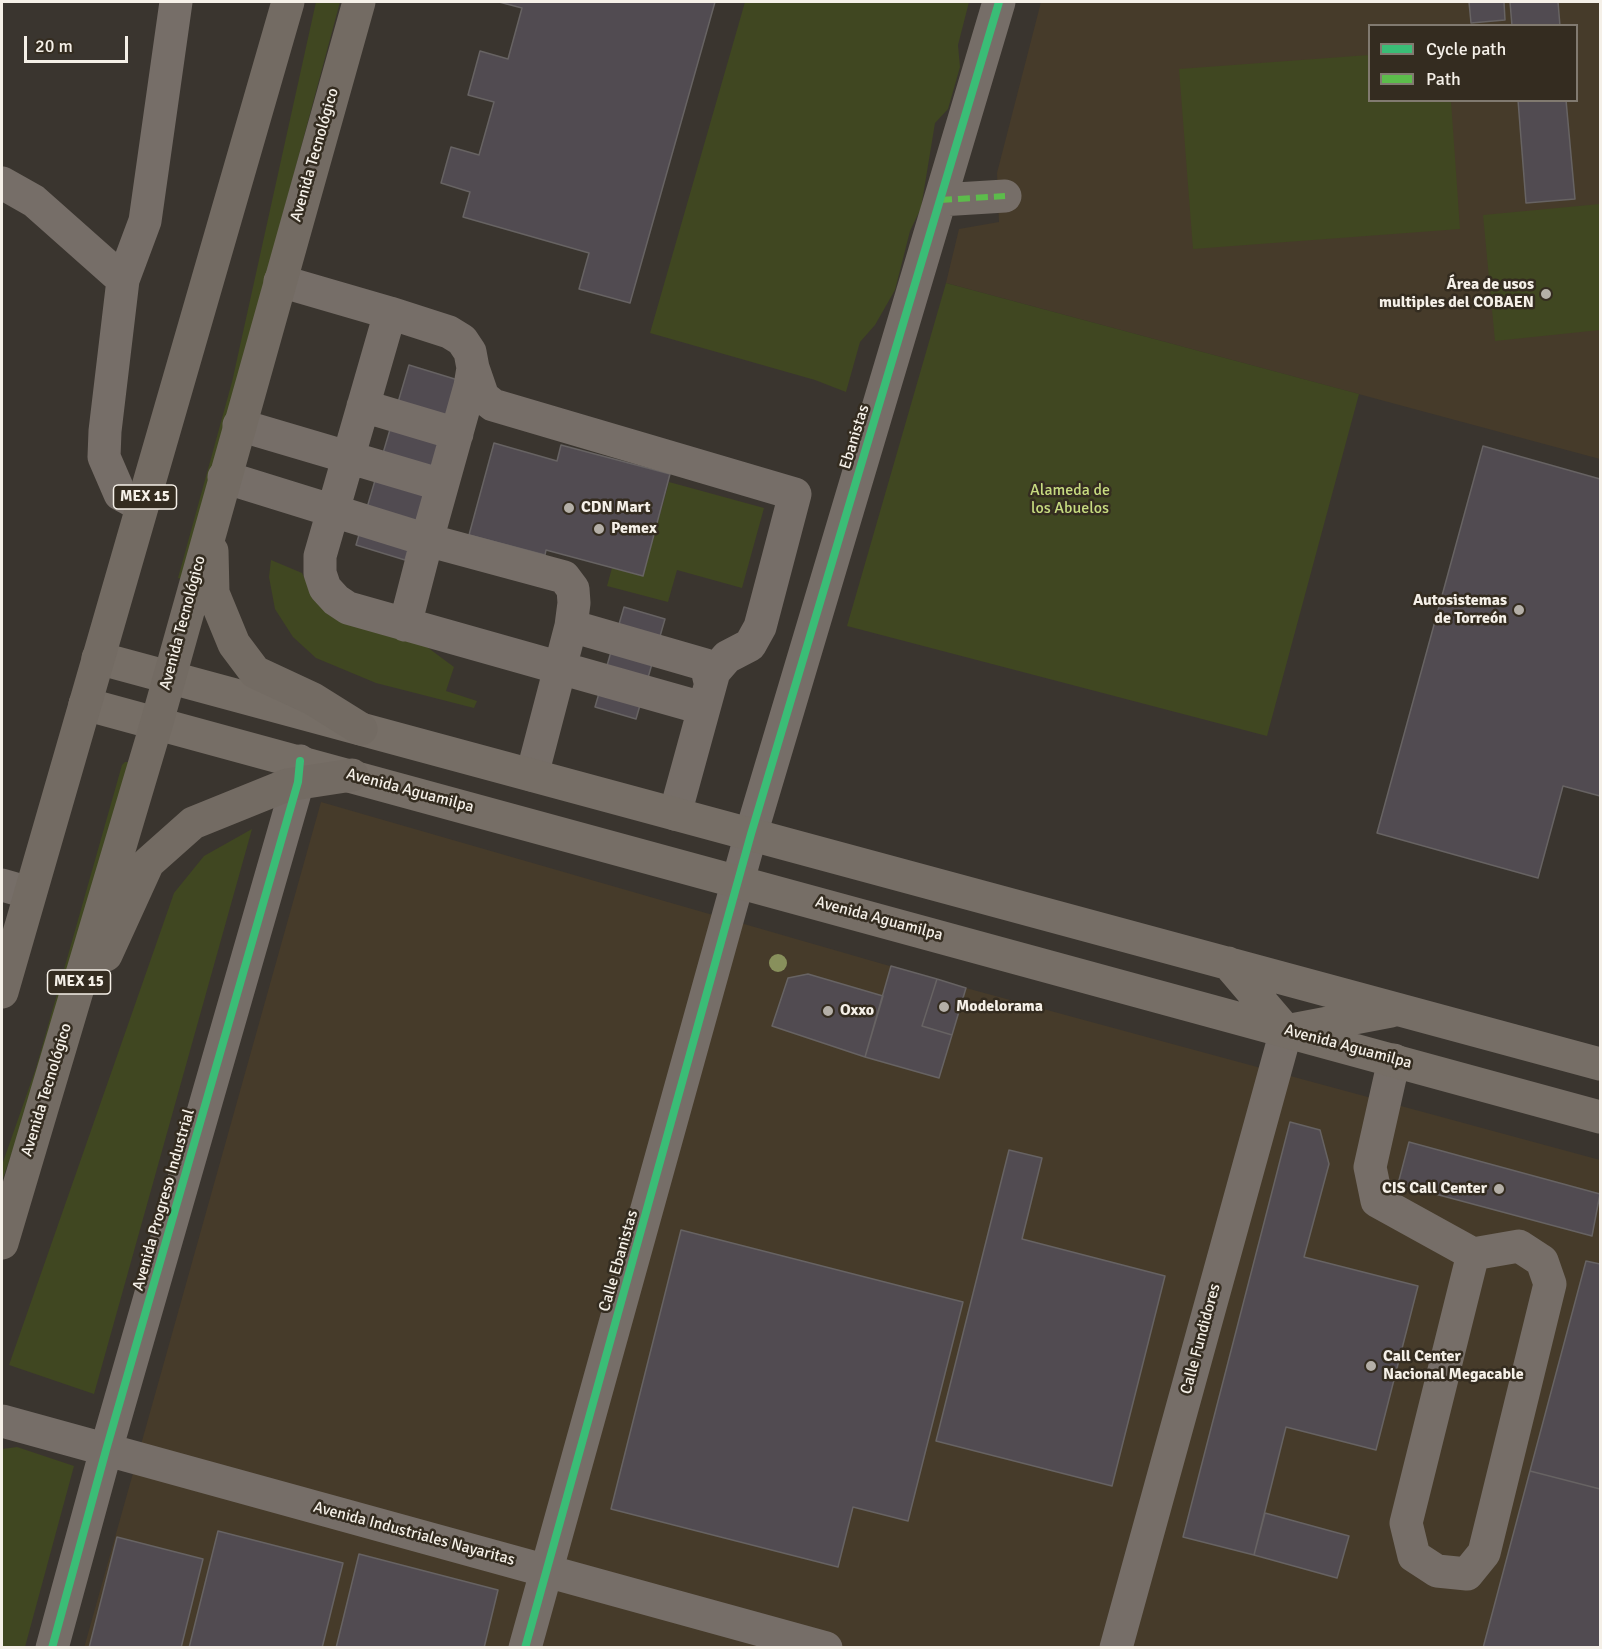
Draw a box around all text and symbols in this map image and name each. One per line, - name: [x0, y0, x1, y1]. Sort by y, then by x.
- scale bar: [27, 24, 130, 62]
- legend: [1368, 24, 1578, 102]
- text: 20 m: [35, 35, 73, 57]
- text: Cycle path: [1426, 38, 1506, 60]
- text: Path: [1426, 68, 1461, 90]
- street label: Avenida Tecnológico: [287, 86, 343, 224]
- place label: Área de usos multiples del COBAEN: [1379, 275, 1534, 313]
- marker: Área de usos multiples del COBAEN: [1539, 287, 1553, 301]
- street label: Ebanistas: [836, 402, 874, 472]
- park label: Alameda de los Abuelos: [1030, 481, 1110, 519]
- road number: MEX 15: [114, 485, 176, 509]
- place label: CDN Mart: [581, 498, 651, 518]
- marker: CDN Mart: [562, 501, 576, 515]
- place label: Pemex: [611, 519, 657, 539]
- marker: Pemex: [592, 522, 606, 536]
- street label: Avenida Tecnológico: [156, 554, 210, 692]
- place label: Autosistemas de Torreón: [1413, 591, 1507, 629]
- marker: Autosistemas de Torreón: [1512, 603, 1526, 617]
- street label: Avenida Aguamilpa: [344, 765, 476, 817]
- street label: Avenida Aguamilpa: [813, 893, 945, 945]
- road number: MEX 15: [48, 970, 110, 994]
- place label: Modelorama: [956, 997, 1043, 1017]
- marker: Modelorama: [937, 1000, 951, 1014]
- place label: Oxxo: [840, 1001, 874, 1021]
- marker: Oxxo: [821, 1004, 835, 1018]
- street label: Avenida Tecnológico: [18, 1021, 76, 1159]
- street label: Avenida Aguamilpa: [1282, 1021, 1414, 1073]
- street label: Avenida Progreso Industrial: [129, 1107, 199, 1293]
- place label: CIS Call Center: [1382, 1179, 1487, 1199]
- marker: CIS Call Center: [1492, 1182, 1506, 1196]
- street label: Calle Ebanistas: [595, 1208, 643, 1314]
- street label: Calle Fundidores: [1177, 1282, 1225, 1396]
- place label: Call Center Nacional Megacable: [1383, 1347, 1524, 1385]
- marker: Call Center Nacional Megacable: [1364, 1359, 1378, 1373]
- street label: Avenida Industriales Nayaritas: [311, 1498, 517, 1570]

